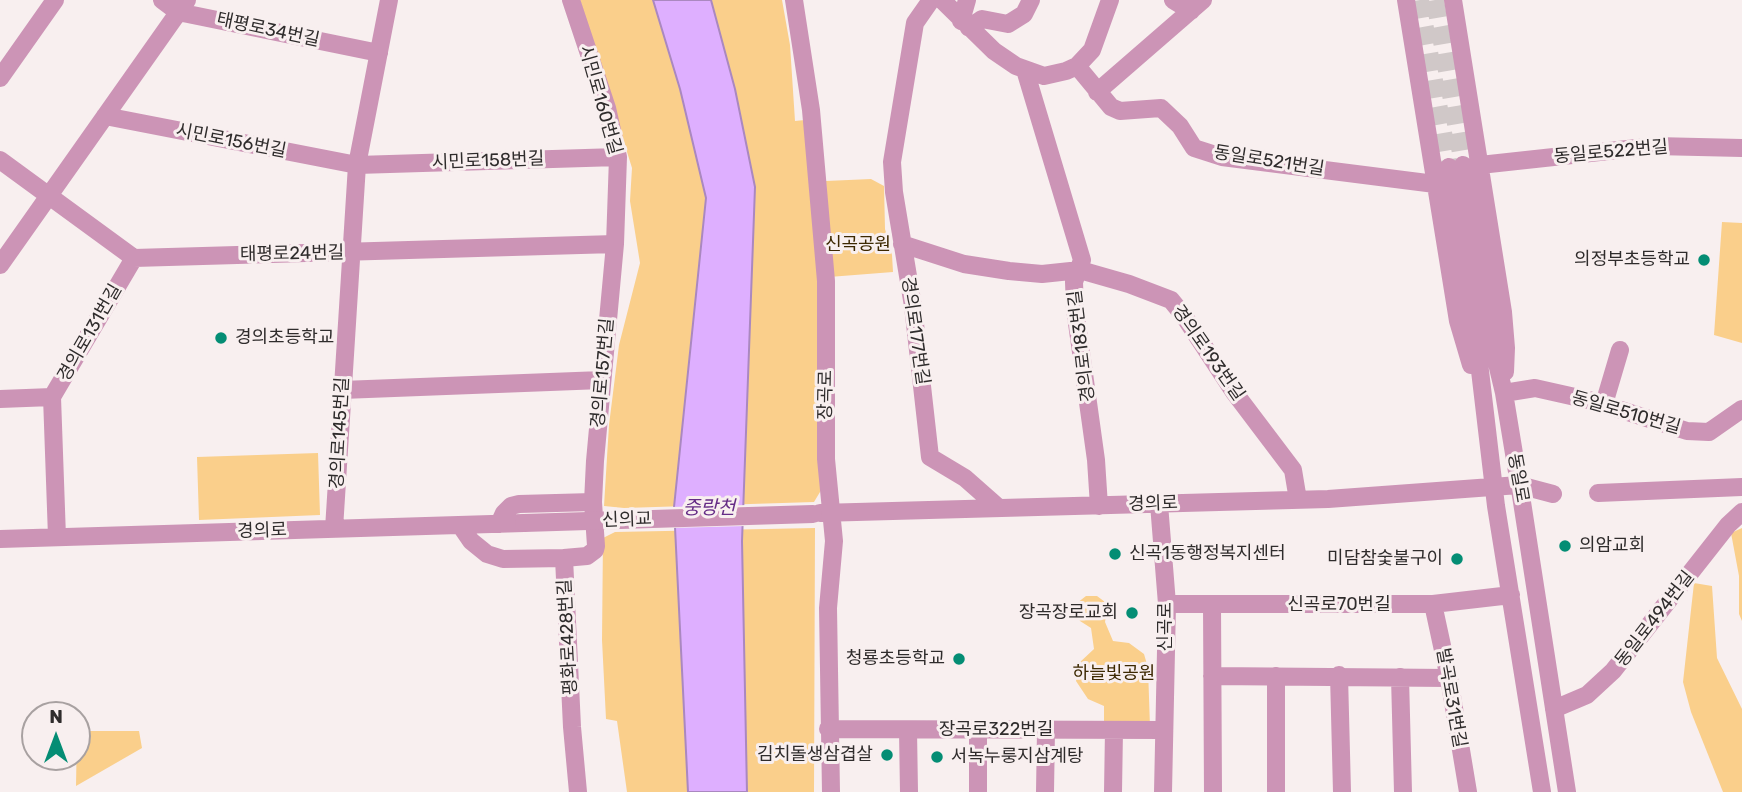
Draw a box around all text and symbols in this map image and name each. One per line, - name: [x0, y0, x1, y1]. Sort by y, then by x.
- street label: 태평로34번길: [215, 9, 321, 51]
- street label: 시민로160번길: [574, 43, 626, 157]
- street label: 시민로156번길: [174, 120, 288, 162]
- street label: 동일로522번길: [1553, 136, 1669, 168]
- street label: 동일로521번길: [1212, 142, 1326, 180]
- street label: 시민로158번길: [431, 148, 545, 174]
- park label: 신곡공원: [825, 234, 891, 256]
- street label: 태평로24번길: [240, 242, 344, 266]
- place label: 의정부초등학교: [1574, 249, 1690, 271]
- marker: 의정부초등학교: [1696, 252, 1712, 268]
- street label: 경의로177번길: [897, 276, 933, 386]
- street label: 경의로131번길: [53, 281, 127, 385]
- street label: 경의로183번길: [1064, 289, 1100, 403]
- street label: 경의로193번길: [1167, 301, 1249, 405]
- street label: 경의로157번길: [587, 317, 619, 429]
- place label: 경의초등학교: [235, 327, 334, 349]
- marker: 경의초등학교: [213, 330, 229, 346]
- street label: 장곡로: [815, 370, 837, 420]
- street label: 경의로145번길: [326, 376, 354, 490]
- street label: 동일로510번길: [1569, 387, 1683, 439]
- street label: 동일로: [1503, 452, 1533, 504]
- street label: 경의로: [1128, 492, 1178, 516]
- water label: 중랑천: [683, 498, 735, 520]
- street label: 신의교: [602, 508, 652, 532]
- street label: 경의로: [237, 519, 287, 543]
- place label: 의암교회: [1579, 535, 1645, 557]
- marker: 의암교회: [1557, 538, 1573, 554]
- place label: 신곡1동행정복지센터: [1129, 543, 1286, 565]
- marker: 신곡1동행정복지센터: [1107, 546, 1123, 562]
- place label: 미담참숯불구이: [1327, 548, 1443, 570]
- marker: 미담참숯불구이: [1449, 551, 1465, 567]
- street label: 동일로494번길: [1611, 567, 1699, 671]
- street label: 평화로428번길: [554, 579, 582, 695]
- street label: 신곡로70번길: [1287, 594, 1391, 616]
- place label: 장곡장로교회: [1019, 602, 1118, 624]
- street label: 신곡로: [1155, 602, 1177, 652]
- marker: 장곡장로교회: [1124, 605, 1140, 621]
- street label: 발곡로31번길: [1432, 646, 1470, 750]
- place label: 청룡초등학교: [846, 648, 945, 670]
- marker: 청룡초등학교: [951, 651, 967, 667]
- park label: 하늘빛공원: [1073, 663, 1155, 685]
- north arrow: [21, 701, 91, 771]
- text: N: [49, 705, 63, 728]
- street label: 장곡로322번길: [939, 719, 1053, 741]
- place label: 김치돌생삼겹살: [757, 744, 873, 766]
- place label: 서녹누룽지삼계탕: [951, 746, 1083, 768]
- marker: 김치돌생삼겹살: [879, 747, 895, 763]
- marker: 서녹누룽지삼계탕: [929, 749, 945, 765]

